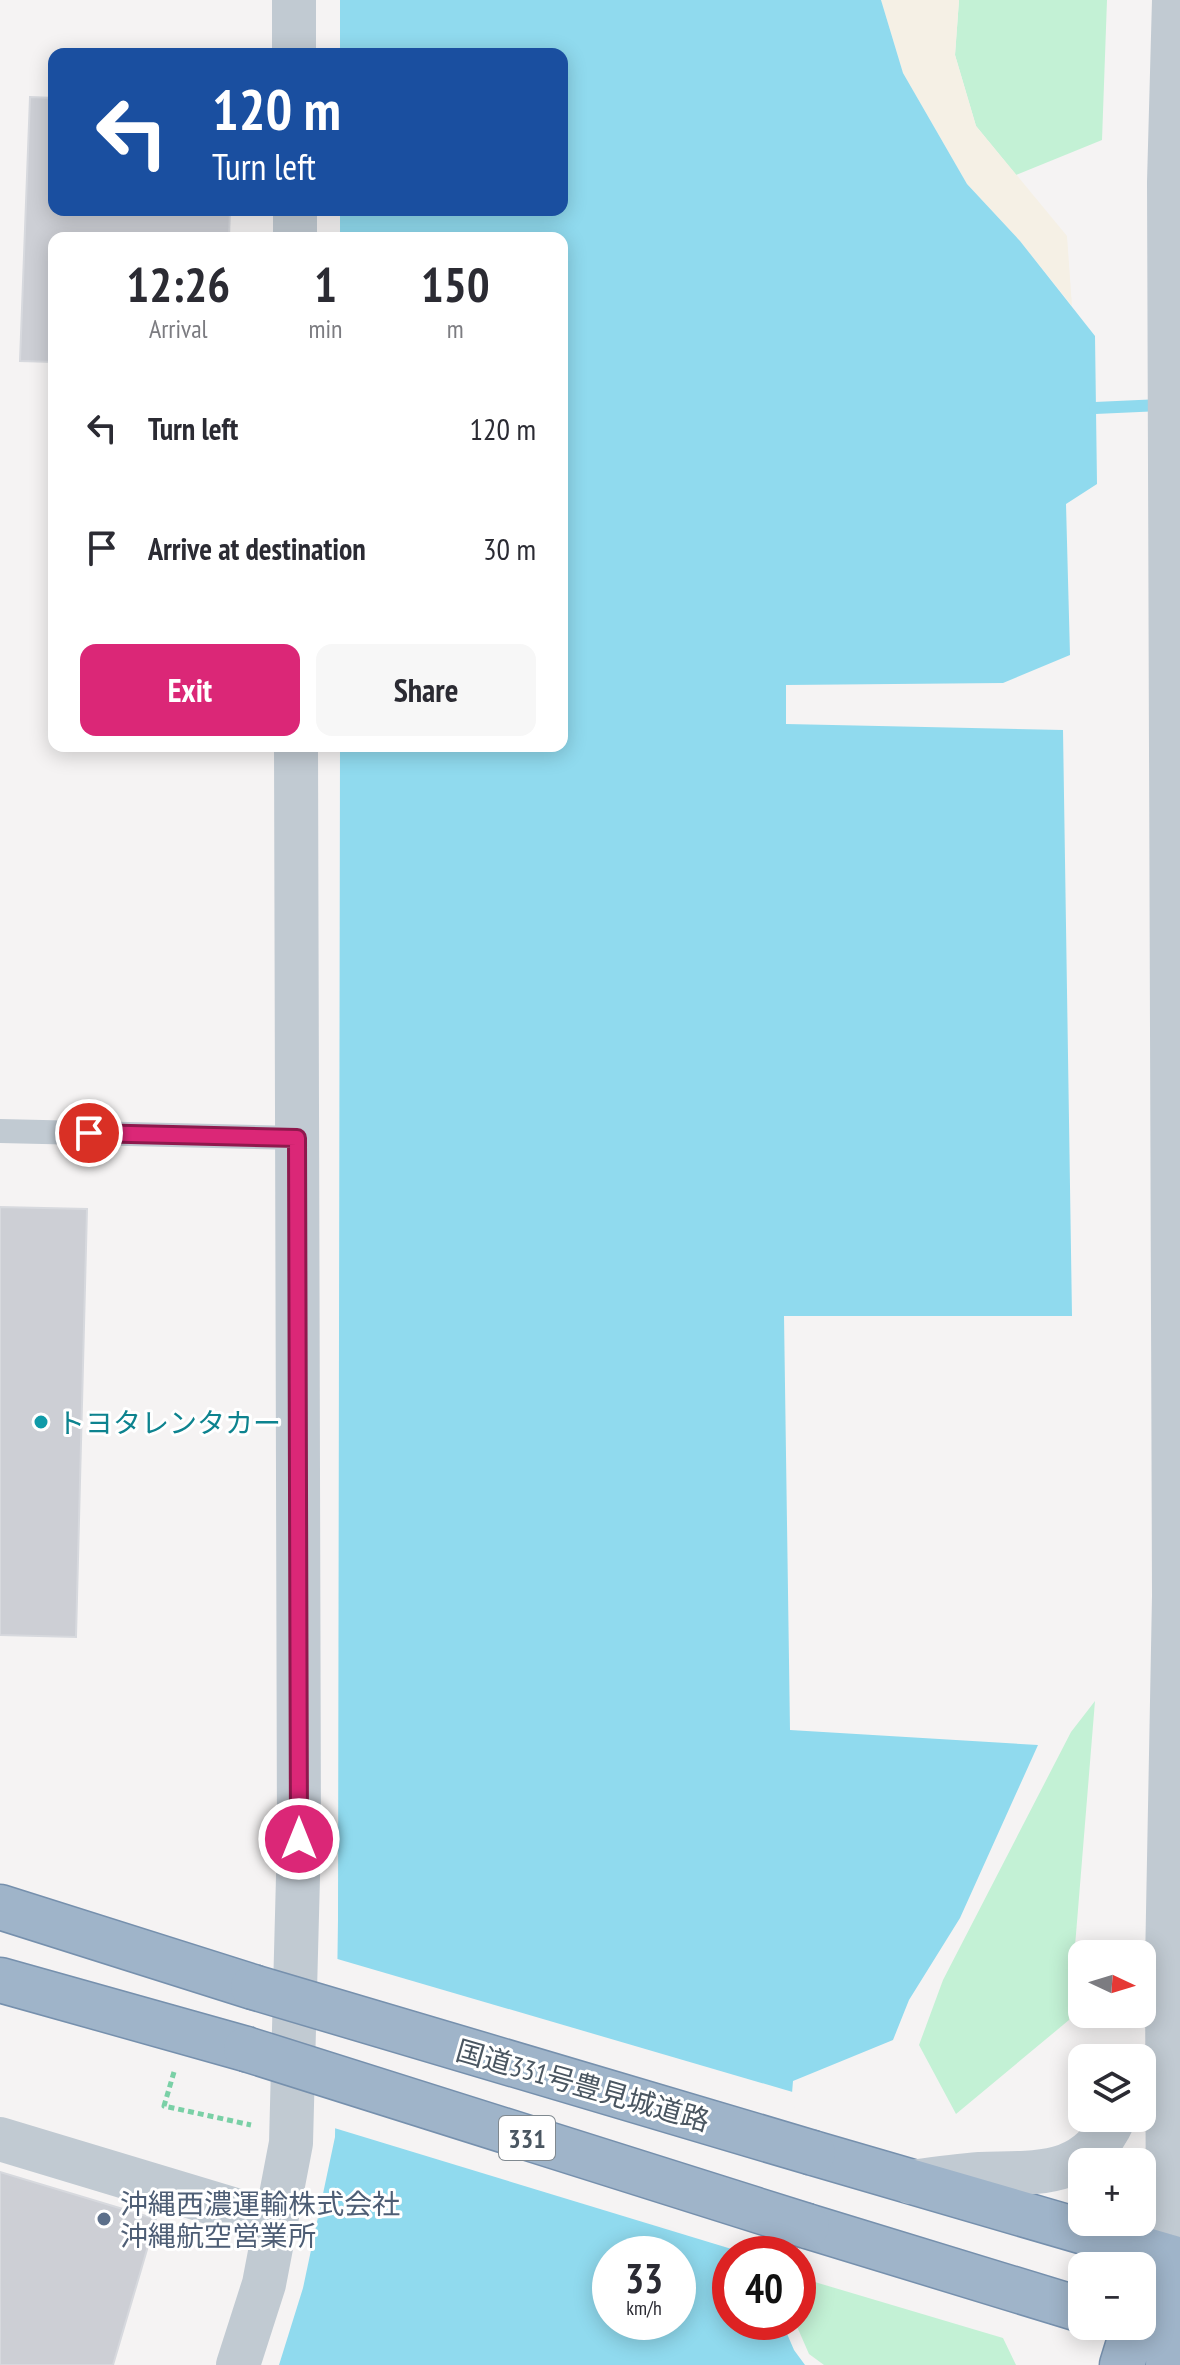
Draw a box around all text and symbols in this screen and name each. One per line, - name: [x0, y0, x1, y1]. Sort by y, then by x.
- text: 120 m: [212, 73, 341, 145]
- icon: left: [80, 80, 184, 184]
- text: Turn left: [212, 143, 316, 190]
- text: 12:26: [126, 253, 230, 315]
- text: 1: [314, 253, 337, 315]
- text: 150: [421, 253, 490, 315]
- text: Arrival: [149, 312, 208, 345]
- text: min: [308, 312, 342, 345]
- text: m: [447, 312, 464, 345]
- icon: left: [80, 406, 124, 450]
- text: Turn left: [148, 409, 238, 448]
- text: 120 m: [470, 409, 536, 448]
- icon: arrive: [80, 526, 124, 570]
- text: Arrive at destination: [148, 529, 366, 568]
- text: 30 m: [483, 529, 536, 568]
- button: Exit: [80, 644, 300, 736]
- button: Share: [316, 644, 536, 736]
- pin: [55, 1099, 123, 1167]
- icon: arrive: [67, 1111, 111, 1155]
- place label: トヨタレンタカー: [57, 1404, 281, 1441]
- marker: トヨタレンタカー: [32, 1413, 50, 1431]
- position arrow: [257, 1797, 341, 1881]
- north arrow: [1068, 1940, 1156, 2028]
- map controls: [1068, 1940, 1156, 2340]
- street label: 国道331号豊見城道路: [453, 2033, 713, 2137]
- button: layers: [1068, 2044, 1156, 2132]
- road number: 331: [499, 2116, 555, 2160]
- button: +: [1068, 2148, 1156, 2236]
- place label: 沖縄西濃運輸株式会社 沖縄航空営業所: [120, 2185, 400, 2254]
- marker: 沖縄西濃運輸株式会社 沖縄航空営業所: [95, 2210, 113, 2228]
- speed limit sign: 40: [712, 2236, 816, 2340]
- text: 33: [625, 2252, 663, 2304]
- button: −: [1068, 2252, 1156, 2340]
- text: km/h: [626, 2295, 662, 2321]

